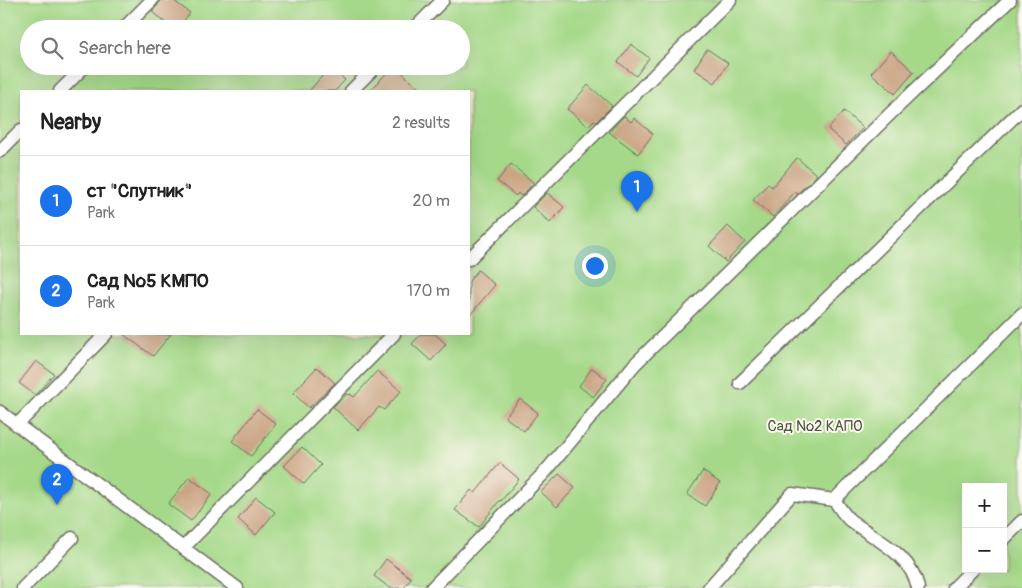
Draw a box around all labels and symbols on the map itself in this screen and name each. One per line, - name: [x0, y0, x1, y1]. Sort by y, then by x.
- pin: 1: [621, 171, 653, 212]
- your location: [582, 253, 608, 279]
- park label: Сад №2 КАПО: [767, 417, 863, 436]
- pin: 2: [41, 464, 73, 505]

